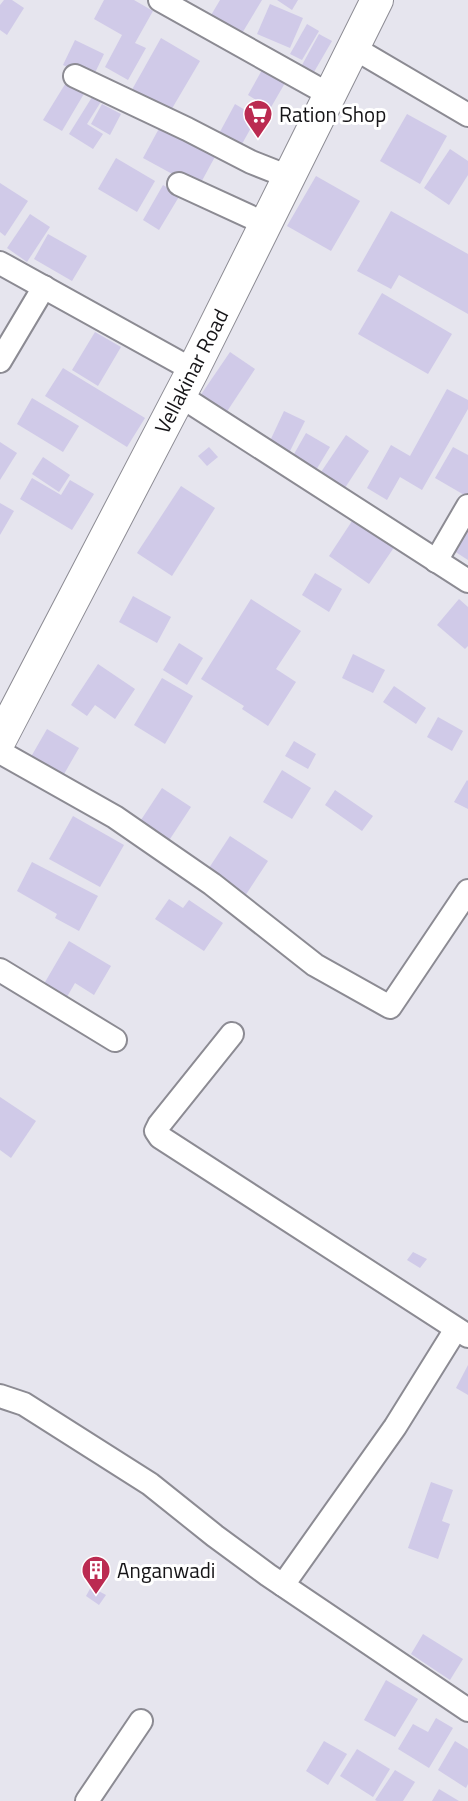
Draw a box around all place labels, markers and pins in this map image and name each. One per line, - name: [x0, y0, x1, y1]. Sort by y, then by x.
- supermarket icon: Ration Shop: [242, 98, 274, 140]
- place label: Ration Shop: [279, 98, 386, 130]
- building icon: Anganwadi: [80, 1554, 112, 1596]
- place label: Anganwadi: [117, 1554, 215, 1586]

